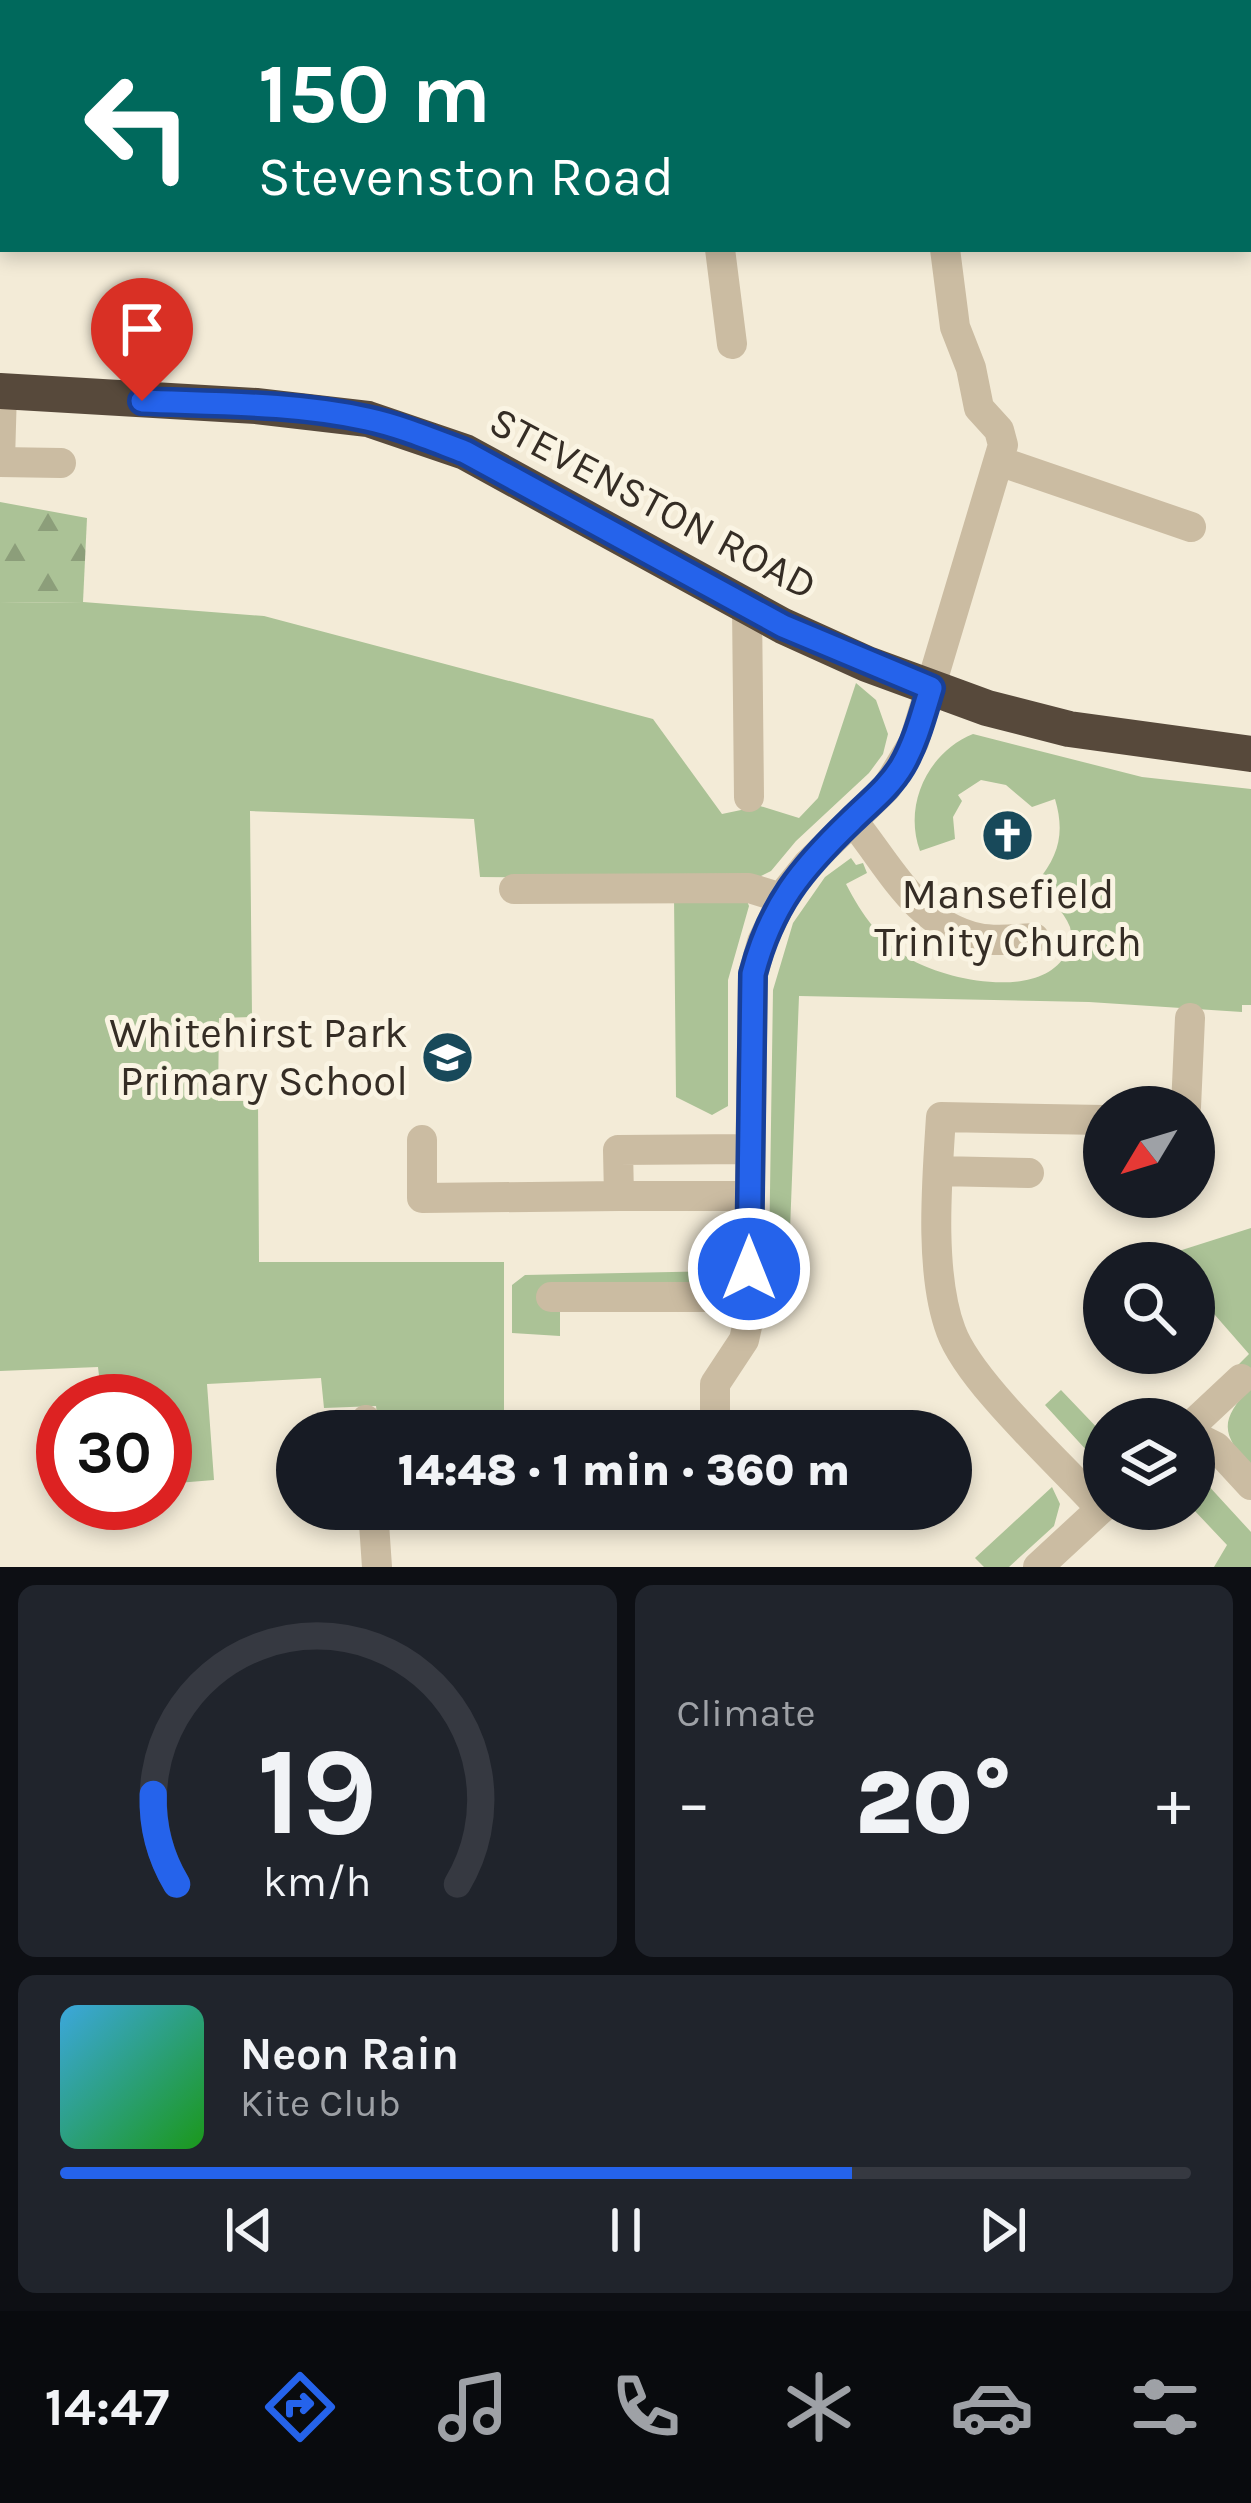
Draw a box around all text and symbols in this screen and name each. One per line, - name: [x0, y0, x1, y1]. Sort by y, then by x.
- text: 150 m: [258, 45, 491, 143]
- icon: left: [60, 48, 216, 204]
- text: Stevenston Road: [258, 145, 674, 209]
- pin: [91, 278, 193, 401]
- icon: arrive: [109, 296, 175, 362]
- street label: STEVENSTON ROAD: [481, 396, 825, 610]
- church icon: Mansefield Trinity Church: [980, 807, 1036, 863]
- place label: Mansefield Trinity Church: [874, 869, 1142, 967]
- place label: Whitehirst Park Primary School: [109, 1008, 408, 1106]
- school or university icon: Whitehirst Park Primary School: [419, 1029, 475, 1085]
- north arrow: [1083, 1086, 1215, 1218]
- map controls: [1083, 1086, 1215, 1530]
- position arrow: [686, 1206, 812, 1332]
- button: search: [1083, 1242, 1215, 1374]
- speed limit sign: 30: [36, 1374, 192, 1530]
- button: layers: [1083, 1398, 1215, 1530]
- text: 14:48 · 1 min · 360 m: [398, 1444, 850, 1496]
- text: Climate: [677, 1690, 816, 1736]
- text: 19: [257, 1719, 378, 1864]
- text: 20°: [855, 1750, 1012, 1856]
- text: −: [677, 1764, 711, 1842]
- text: +: [1156, 1764, 1191, 1842]
- text: km/h: [263, 1857, 372, 1907]
- text: Neon Rain: [240, 2028, 459, 2080]
- text: Kite Club: [240, 2080, 401, 2126]
- icon: previous: [216, 2197, 282, 2263]
- icon: pause: [593, 2197, 659, 2263]
- icon: next: [970, 2197, 1036, 2263]
- icon: directions: [258, 2365, 342, 2449]
- icon: music: [431, 2365, 515, 2449]
- icon: phone: [604, 2365, 688, 2449]
- icon: climate: [777, 2365, 861, 2449]
- icon: car: [950, 2365, 1034, 2449]
- icon: filters: [1123, 2365, 1207, 2449]
- text: 14:47: [44, 2375, 169, 2439]

